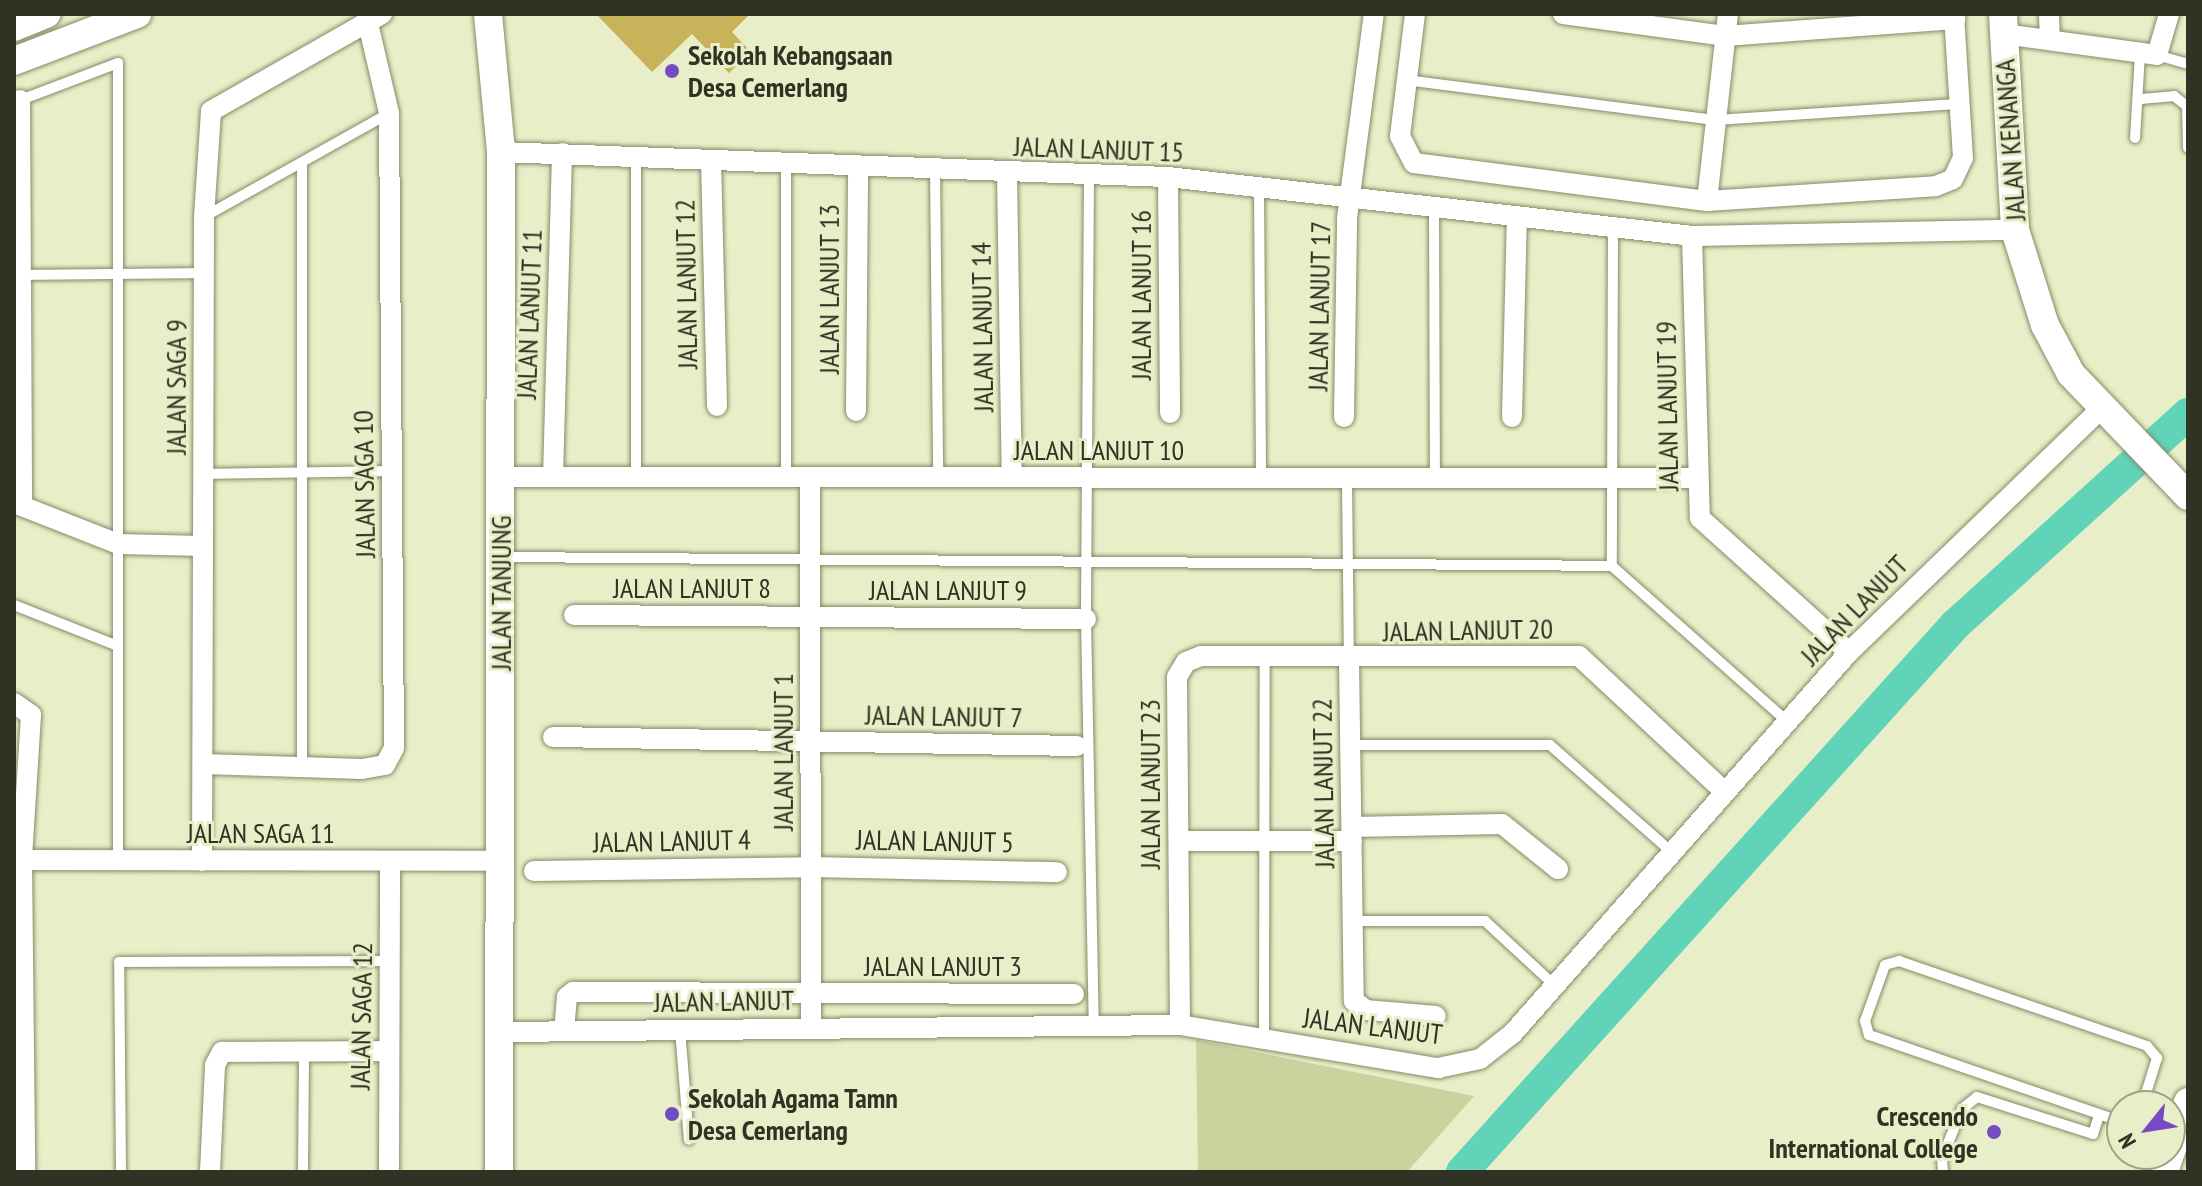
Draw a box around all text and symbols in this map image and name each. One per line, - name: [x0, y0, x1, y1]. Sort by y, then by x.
- place label: Sekolah Kebangsaan Desa Cemerlang: [688, 38, 893, 104]
- street label: JALAN KENANGA: [1988, 58, 2032, 222]
- marker: Sekolah Kebangsaan Desa Cemerlang: [663, 62, 681, 80]
- street label: JALAN LANJUT 15: [1013, 129, 1185, 169]
- street label: JALAN LANJUT 12: [668, 198, 704, 370]
- street label: JALAN LANJUT 13: [812, 203, 846, 375]
- street label: JALAN LANJUT 16: [1124, 209, 1158, 381]
- street label: JALAN LANJUT 17: [1301, 220, 1337, 392]
- street label: JALAN LANJUT 11: [509, 228, 549, 400]
- street label: JALAN LANJUT 14: [964, 241, 1000, 413]
- street label: JALAN SAGA 9: [159, 319, 193, 455]
- street label: JALAN LANJUT 19: [1649, 320, 1685, 492]
- street label: JALAN SAGA 10: [346, 409, 382, 559]
- street label: JALAN LANJUT 10: [1013, 433, 1185, 467]
- street label: JALAN TANJUNG: [484, 515, 518, 671]
- street label: JALAN LANJUT: [1793, 548, 1915, 672]
- street label: JALAN LANJUT 8: [613, 571, 771, 605]
- street label: JALAN LANJUT 9: [869, 573, 1027, 607]
- street label: JALAN LANJUT 20: [1382, 612, 1554, 648]
- street label: JALAN LANJUT 1: [766, 673, 800, 831]
- street label: JALAN LANJUT 22: [1305, 697, 1341, 869]
- street label: JALAN LANJUT 7: [864, 698, 1024, 734]
- street label: JALAN LANJUT 23: [1133, 698, 1167, 870]
- street label: JALAN SAGA 11: [187, 816, 335, 850]
- street label: JALAN LANJUT 4: [592, 823, 752, 859]
- street label: JALAN LANJUT 5: [855, 823, 1015, 859]
- street label: JALAN SAGA 12: [343, 941, 379, 1091]
- street label: JALAN LANJUT 3: [864, 949, 1022, 983]
- street label: JALAN LANJUT: [654, 983, 794, 1019]
- street label: JALAN LANJUT: [1301, 1001, 1445, 1051]
- place label: Sekolah Agama Tamn Desa Cemerlang: [688, 1081, 900, 1147]
- north arrow: [2106, 1090, 2186, 1170]
- place label: Crescendo International College: [1768, 1099, 1978, 1165]
- marker: Sekolah Agama Tamn Desa Cemerlang: [663, 1105, 681, 1123]
- marker: Crescendo International College: [1985, 1123, 2003, 1141]
- text: N: [2112, 1129, 2142, 1153]

